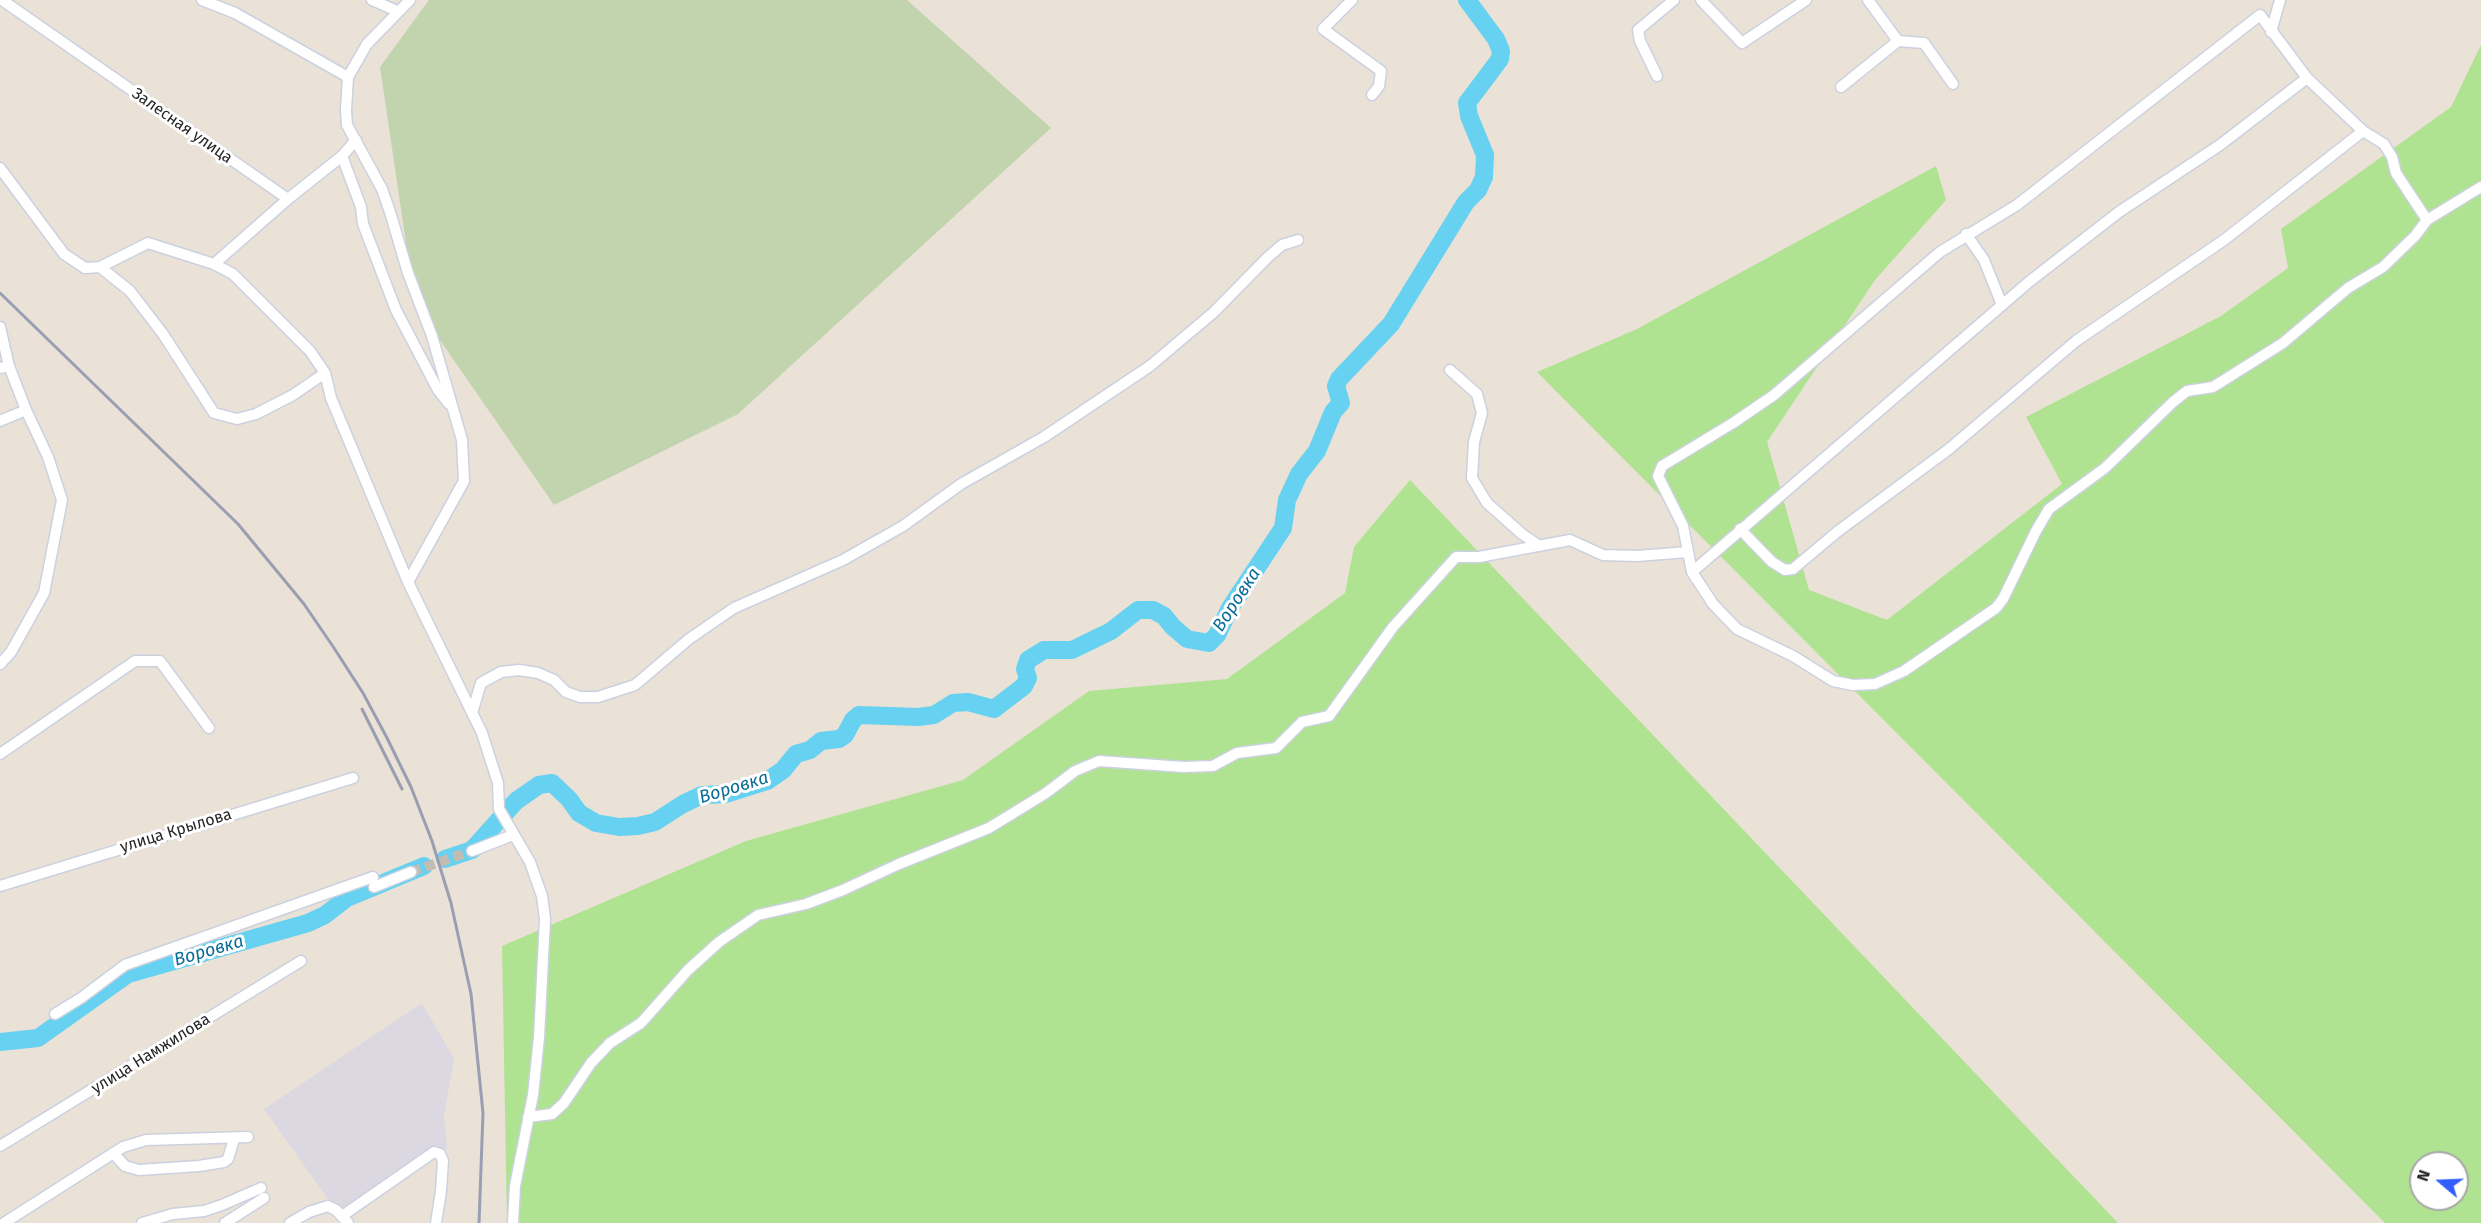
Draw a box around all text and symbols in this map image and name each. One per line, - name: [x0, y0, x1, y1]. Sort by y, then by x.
- street label: Залесная улица: [128, 84, 236, 168]
- water label: Воровка: [1209, 564, 1265, 636]
- water label: Воровка: [697, 767, 771, 809]
- street label: улица Крылова: [118, 805, 234, 857]
- water label: Воровка: [172, 931, 246, 971]
- street label: улица Намжилова: [88, 1010, 214, 1098]
- north arrow: [2409, 1151, 2469, 1211]
- text: N: [2413, 1168, 2434, 1184]

